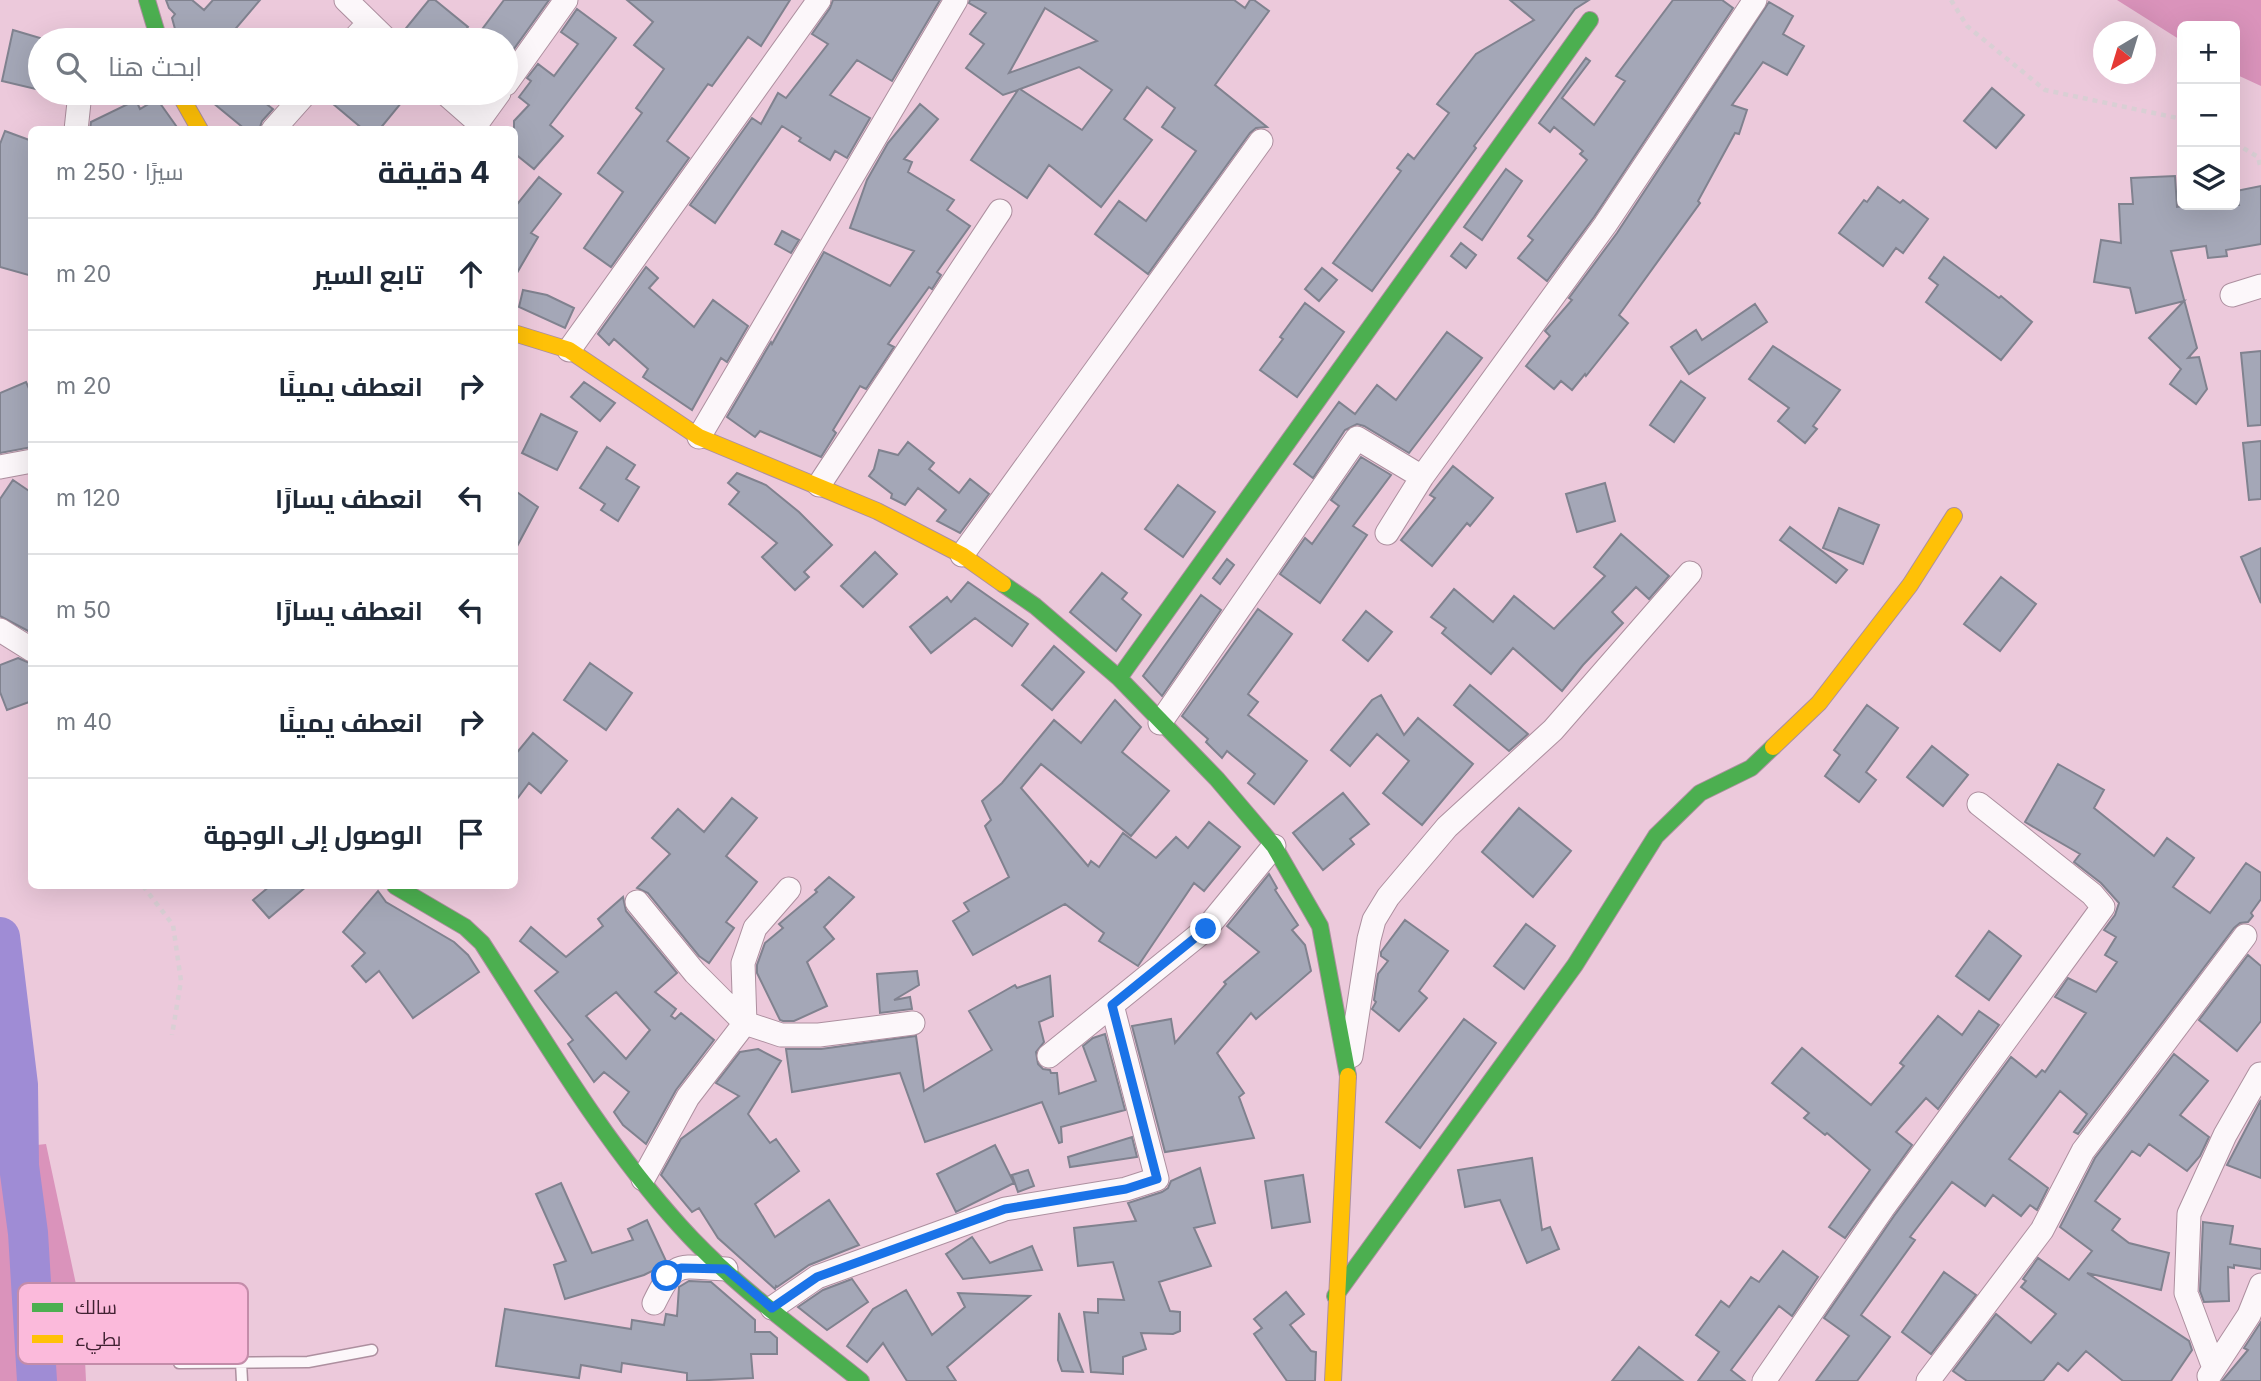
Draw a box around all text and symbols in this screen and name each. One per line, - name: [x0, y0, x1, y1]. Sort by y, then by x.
- north arrow: [2093, 21, 2156, 84]
- map controls: [2177, 21, 2240, 210]
- button: +: [2177, 21, 2240, 84]
- search box: [28, 28, 518, 105]
- icon: search: [52, 48, 90, 86]
- text: ابحث هنا: [108, 51, 202, 82]
- button: −: [2177, 84, 2240, 147]
- button: layers: [2177, 147, 2240, 210]
- text: 4 دقيقة: [378, 154, 490, 190]
- text: سيرًا · 250 m: [56, 158, 184, 186]
- icon: ahead: [452, 255, 490, 293]
- text: تابع السير: [313, 259, 423, 290]
- text: 20 m: [56, 260, 111, 288]
- icon: right: [452, 367, 490, 405]
- text: انعطف يمينًا: [278, 371, 423, 402]
- text: 20 m: [56, 372, 111, 400]
- icon: left: [452, 479, 490, 517]
- text: انعطف يسارًا: [275, 483, 423, 514]
- text: 120 m: [56, 484, 121, 512]
- icon: left: [452, 591, 490, 629]
- text: انعطف يسارًا: [275, 595, 423, 626]
- text: 50 m: [56, 596, 111, 624]
- icon: right: [452, 703, 490, 741]
- text: انعطف يمينًا: [278, 707, 423, 738]
- text: 40 m: [56, 708, 112, 736]
- icon: arrive: [452, 815, 490, 853]
- text: الوصول إلى الوجهة: [204, 819, 423, 850]
- route end: [1190, 913, 1221, 944]
- route start: [651, 1260, 682, 1291]
- legend: [18, 1283, 248, 1364]
- text: سالك: [75, 1296, 117, 1319]
- text: بطيء: [75, 1328, 121, 1354]

